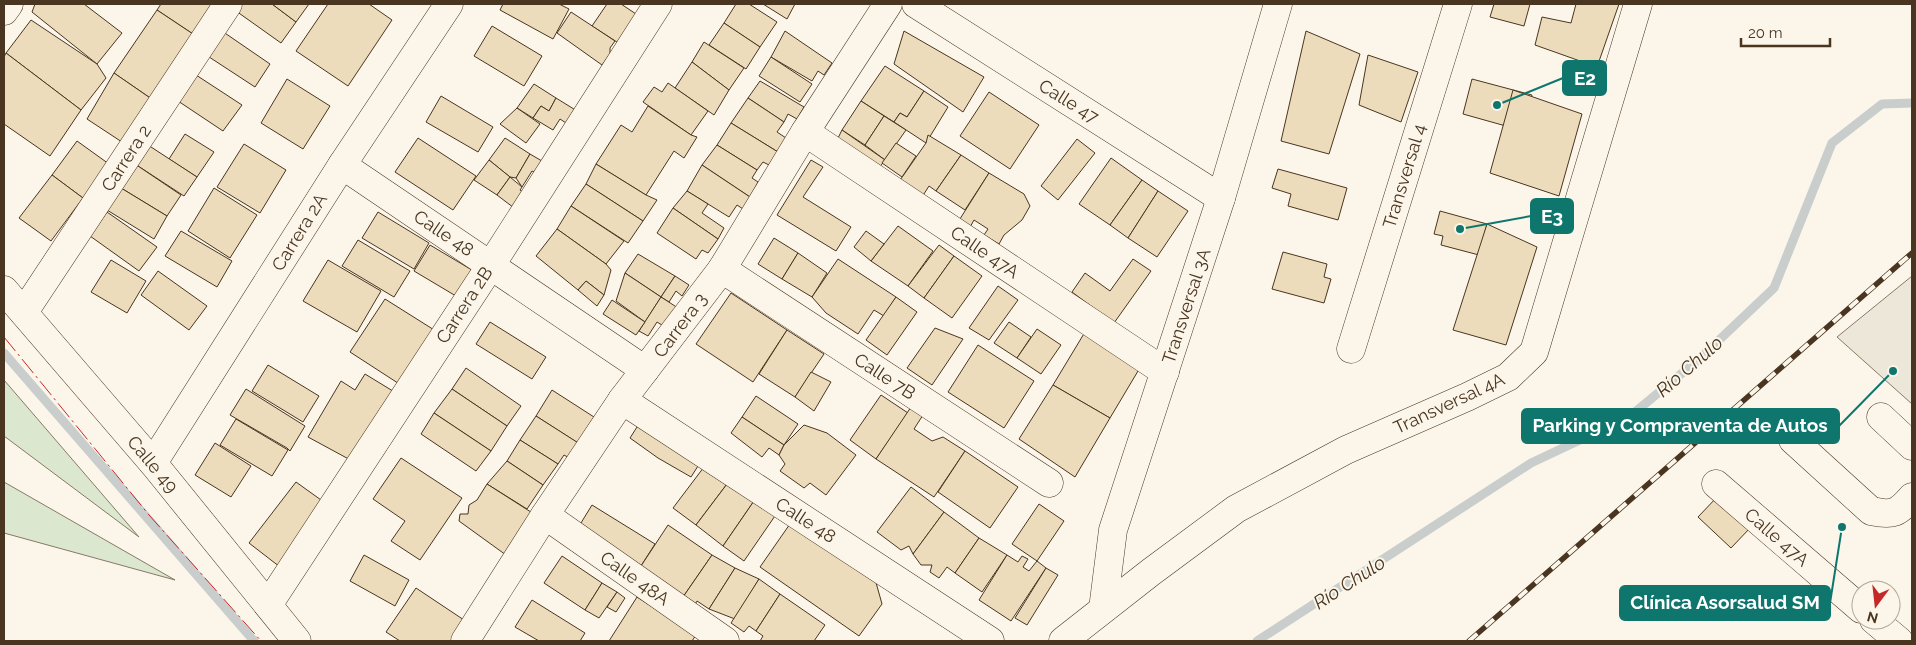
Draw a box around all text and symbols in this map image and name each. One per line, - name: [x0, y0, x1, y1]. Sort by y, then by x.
- scale bar: [1741, 15, 1830, 47]
- text: 20 m: [1748, 24, 1783, 42]
- callout: E2: [1563, 61, 1606, 95]
- text: E2: [1574, 67, 1596, 89]
- street label: Calle 47: [1035, 74, 1103, 128]
- street label: Carrera 2: [97, 121, 155, 195]
- street label: Transversal 4: [1378, 121, 1430, 231]
- street label: Carrera 2A: [267, 189, 331, 275]
- callout: E3: [1531, 199, 1573, 233]
- street label: Calle 48: [410, 205, 478, 261]
- text: E3: [1541, 205, 1563, 227]
- street label: Calle 47A: [947, 222, 1023, 282]
- street label: Transversal 3A: [1157, 246, 1215, 366]
- street label: Carrera 2B: [431, 263, 497, 347]
- street label: Carrera 3: [649, 289, 711, 361]
- water label: Río Chulo: [1651, 331, 1727, 401]
- street label: Calle 7B: [850, 348, 920, 404]
- street label: Transversal 4A: [1390, 368, 1508, 438]
- callout: Parking y Compraventa de Autos: [1522, 409, 1839, 443]
- text: Parking y Compraventa de Autos: [1532, 414, 1828, 436]
- street label: Calle 49: [123, 431, 183, 497]
- street label: Calle 48: [772, 493, 840, 547]
- street label: Calle 47A: [1741, 504, 1813, 570]
- street label: Calle 48A: [596, 547, 674, 609]
- water label: Río Chulo: [1309, 551, 1389, 613]
- north arrow: [1851, 580, 1901, 630]
- callout: Clínica Asorsalud SM: [1620, 586, 1830, 620]
- text: Clínica Asorsalud SM: [1630, 591, 1820, 613]
- text: N: [1865, 608, 1880, 627]

